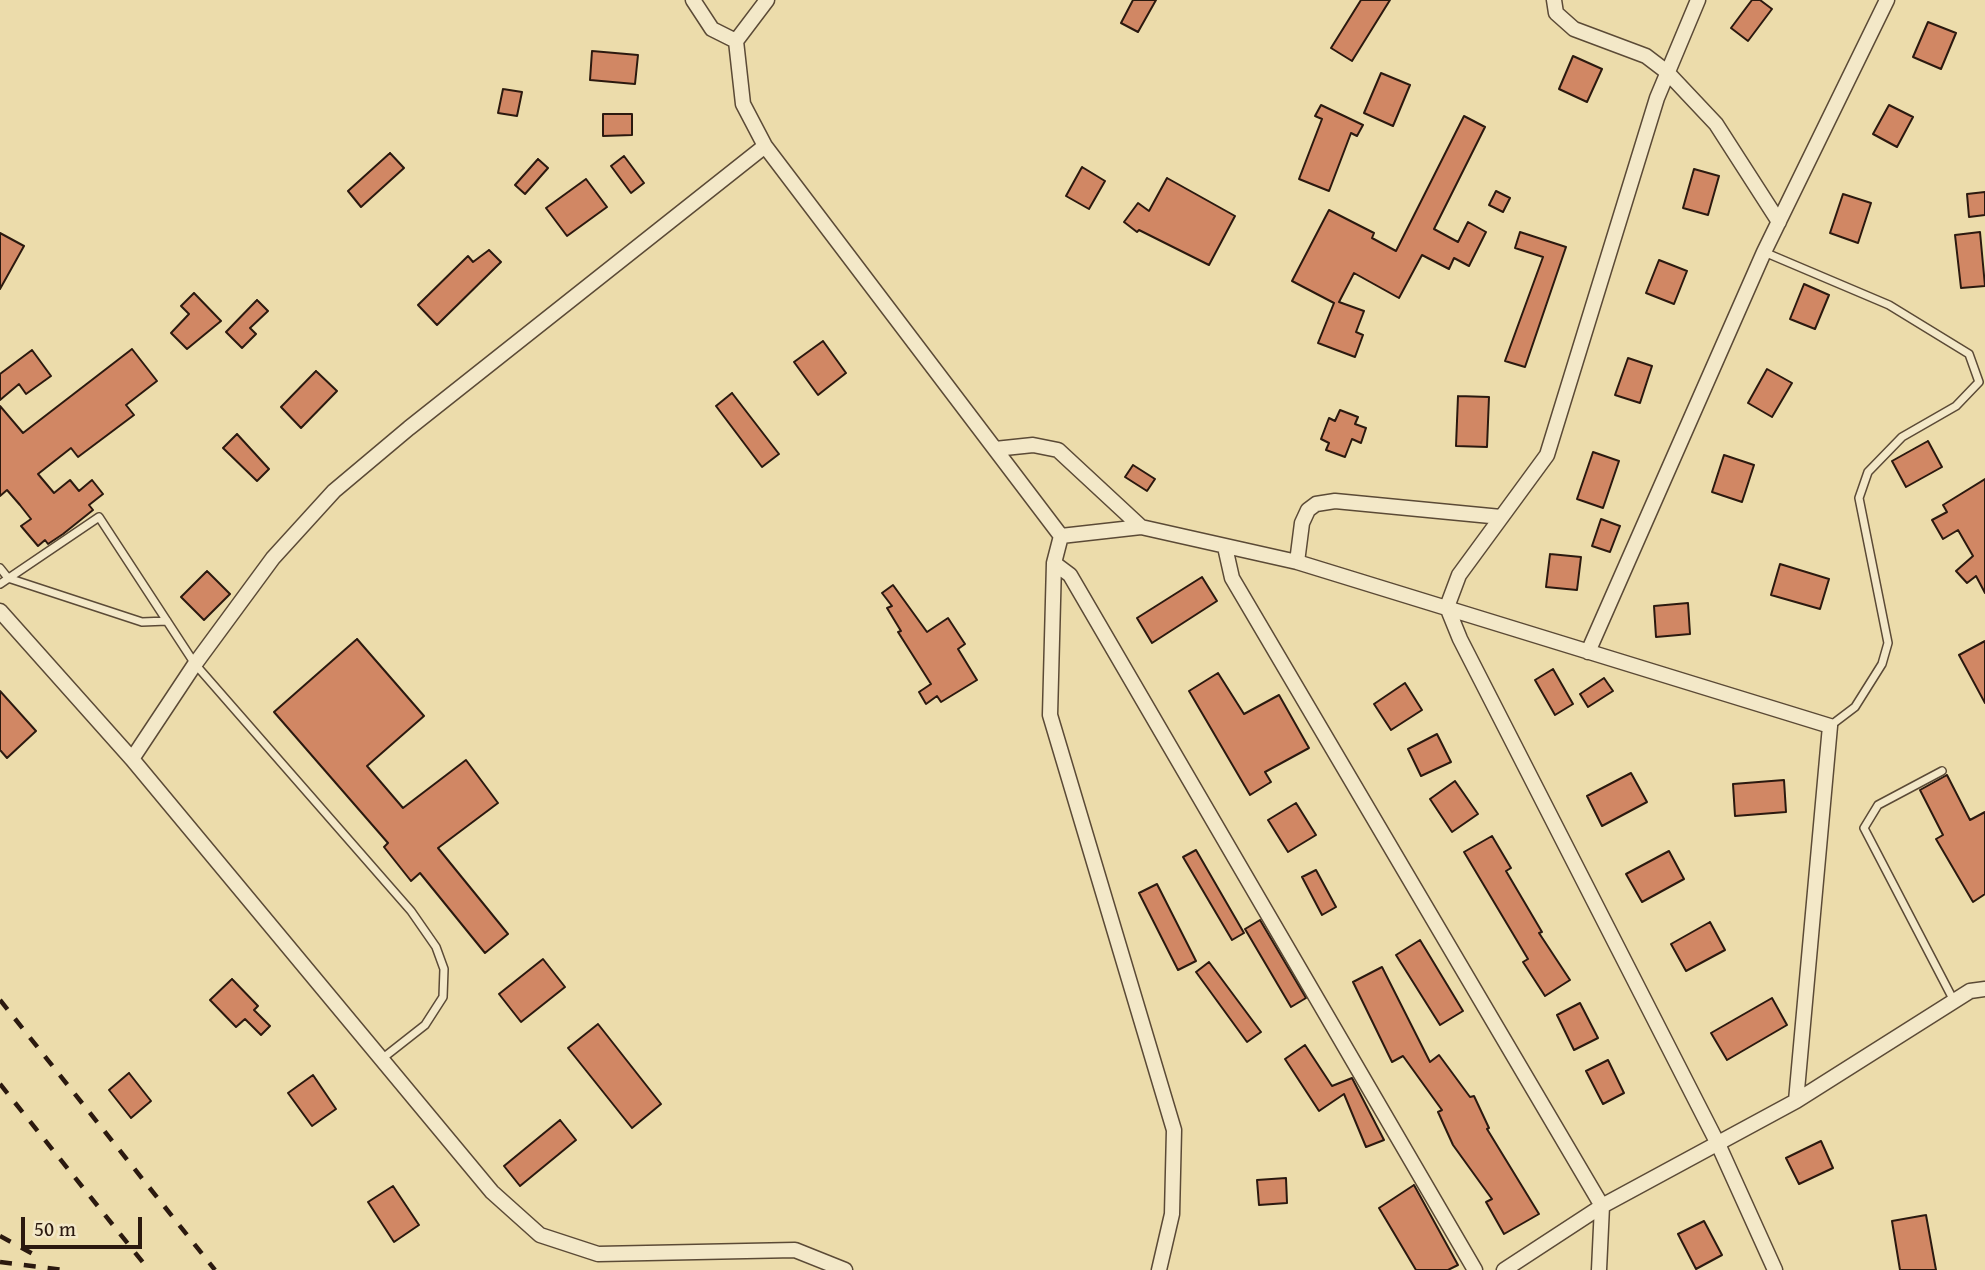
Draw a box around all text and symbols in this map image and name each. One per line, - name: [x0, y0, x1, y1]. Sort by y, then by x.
- scale bar: [24, 1204, 145, 1248]
- text: 50 m: [34, 1213, 76, 1244]

